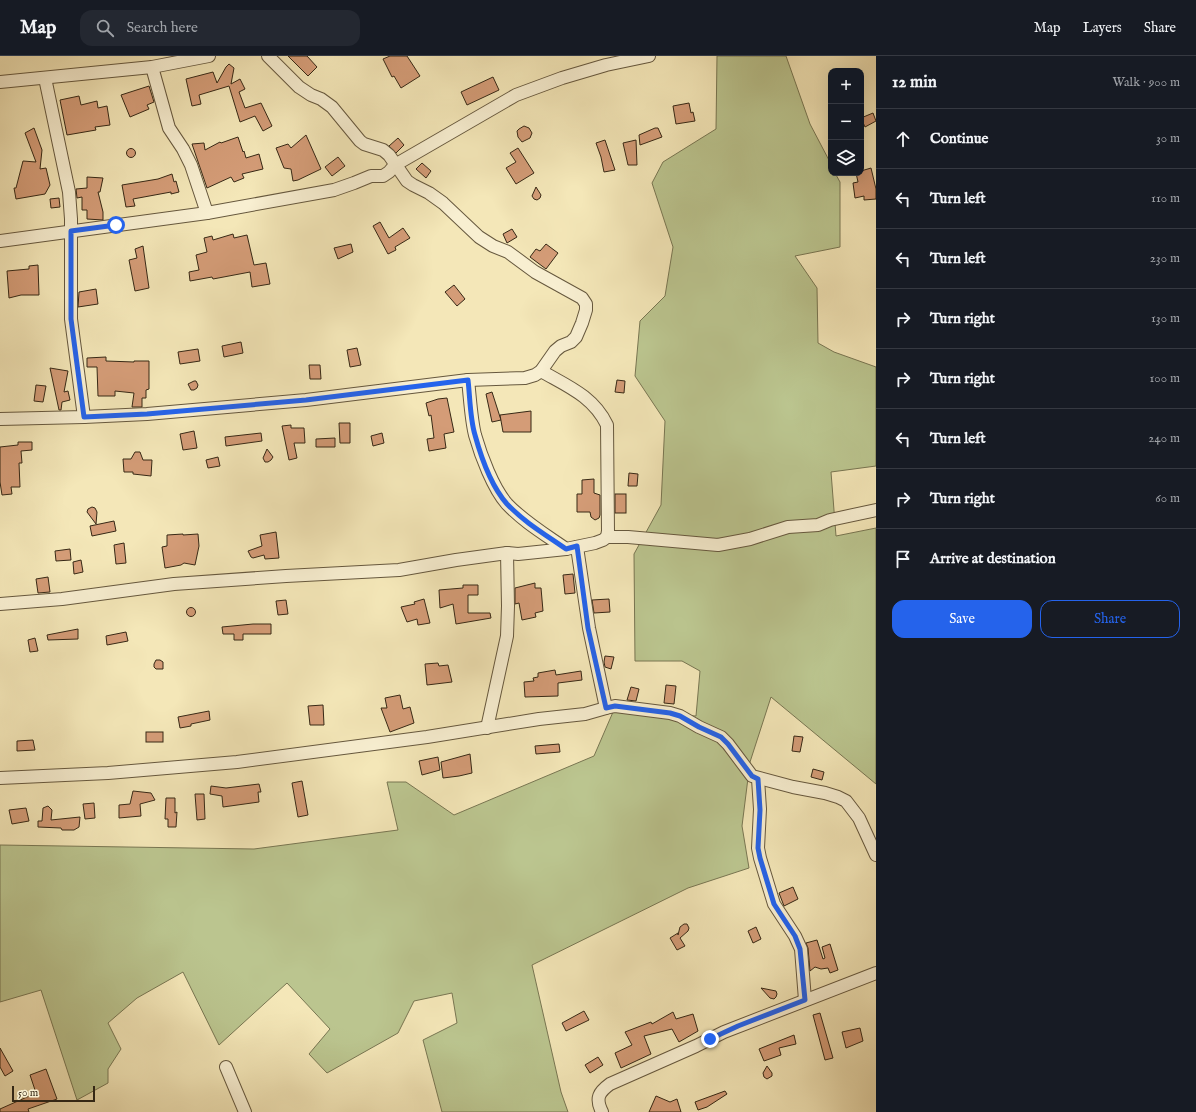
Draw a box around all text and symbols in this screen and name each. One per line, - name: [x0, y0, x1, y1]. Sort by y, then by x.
- search box: [80, 10, 360, 46]
- text: Map: [20, 16, 56, 40]
- icon: search: [94, 17, 116, 39]
- text: Search here: [126, 18, 198, 37]
- text: Map: [1034, 19, 1061, 37]
- text: Layers: [1083, 19, 1122, 37]
- text: Share: [1144, 19, 1176, 37]
- map controls: [828, 68, 864, 176]
- button: +: [828, 68, 864, 104]
- text: 12 min: [892, 72, 937, 93]
- text: Walk · 900 m: [1112, 74, 1180, 91]
- button: −: [828, 104, 864, 140]
- icon: ahead: [892, 128, 914, 150]
- text: Continue: [930, 129, 988, 148]
- text: 30 m: [1156, 130, 1180, 147]
- button: layers: [828, 140, 864, 176]
- icon: left: [892, 188, 914, 210]
- text: Turn left: [930, 189, 986, 208]
- text: 110 m: [1151, 190, 1180, 207]
- route start: [107, 216, 125, 234]
- icon: left: [892, 248, 914, 270]
- text: Turn left: [930, 249, 986, 268]
- text: 230 m: [1150, 250, 1180, 267]
- icon: right: [892, 308, 914, 330]
- text: Turn right: [930, 309, 995, 328]
- text: 130 m: [1151, 310, 1180, 327]
- icon: right: [892, 368, 914, 390]
- text: Turn right: [930, 369, 995, 388]
- text: 100 m: [1150, 370, 1180, 387]
- icon: left: [892, 428, 914, 450]
- text: Turn left: [930, 429, 986, 448]
- text: 240 m: [1148, 430, 1180, 447]
- icon: right: [892, 488, 914, 510]
- text: Turn right: [930, 489, 995, 508]
- text: 60 m: [1155, 490, 1180, 507]
- icon: arrive: [892, 548, 914, 570]
- text: Arrive at destination: [930, 549, 1056, 568]
- button: Save: [892, 600, 1032, 638]
- button: Share: [1040, 600, 1180, 638]
- route end: [701, 1030, 719, 1048]
- scale bar: [12, 1084, 95, 1103]
- text: 50 m: [18, 1086, 38, 1100]

